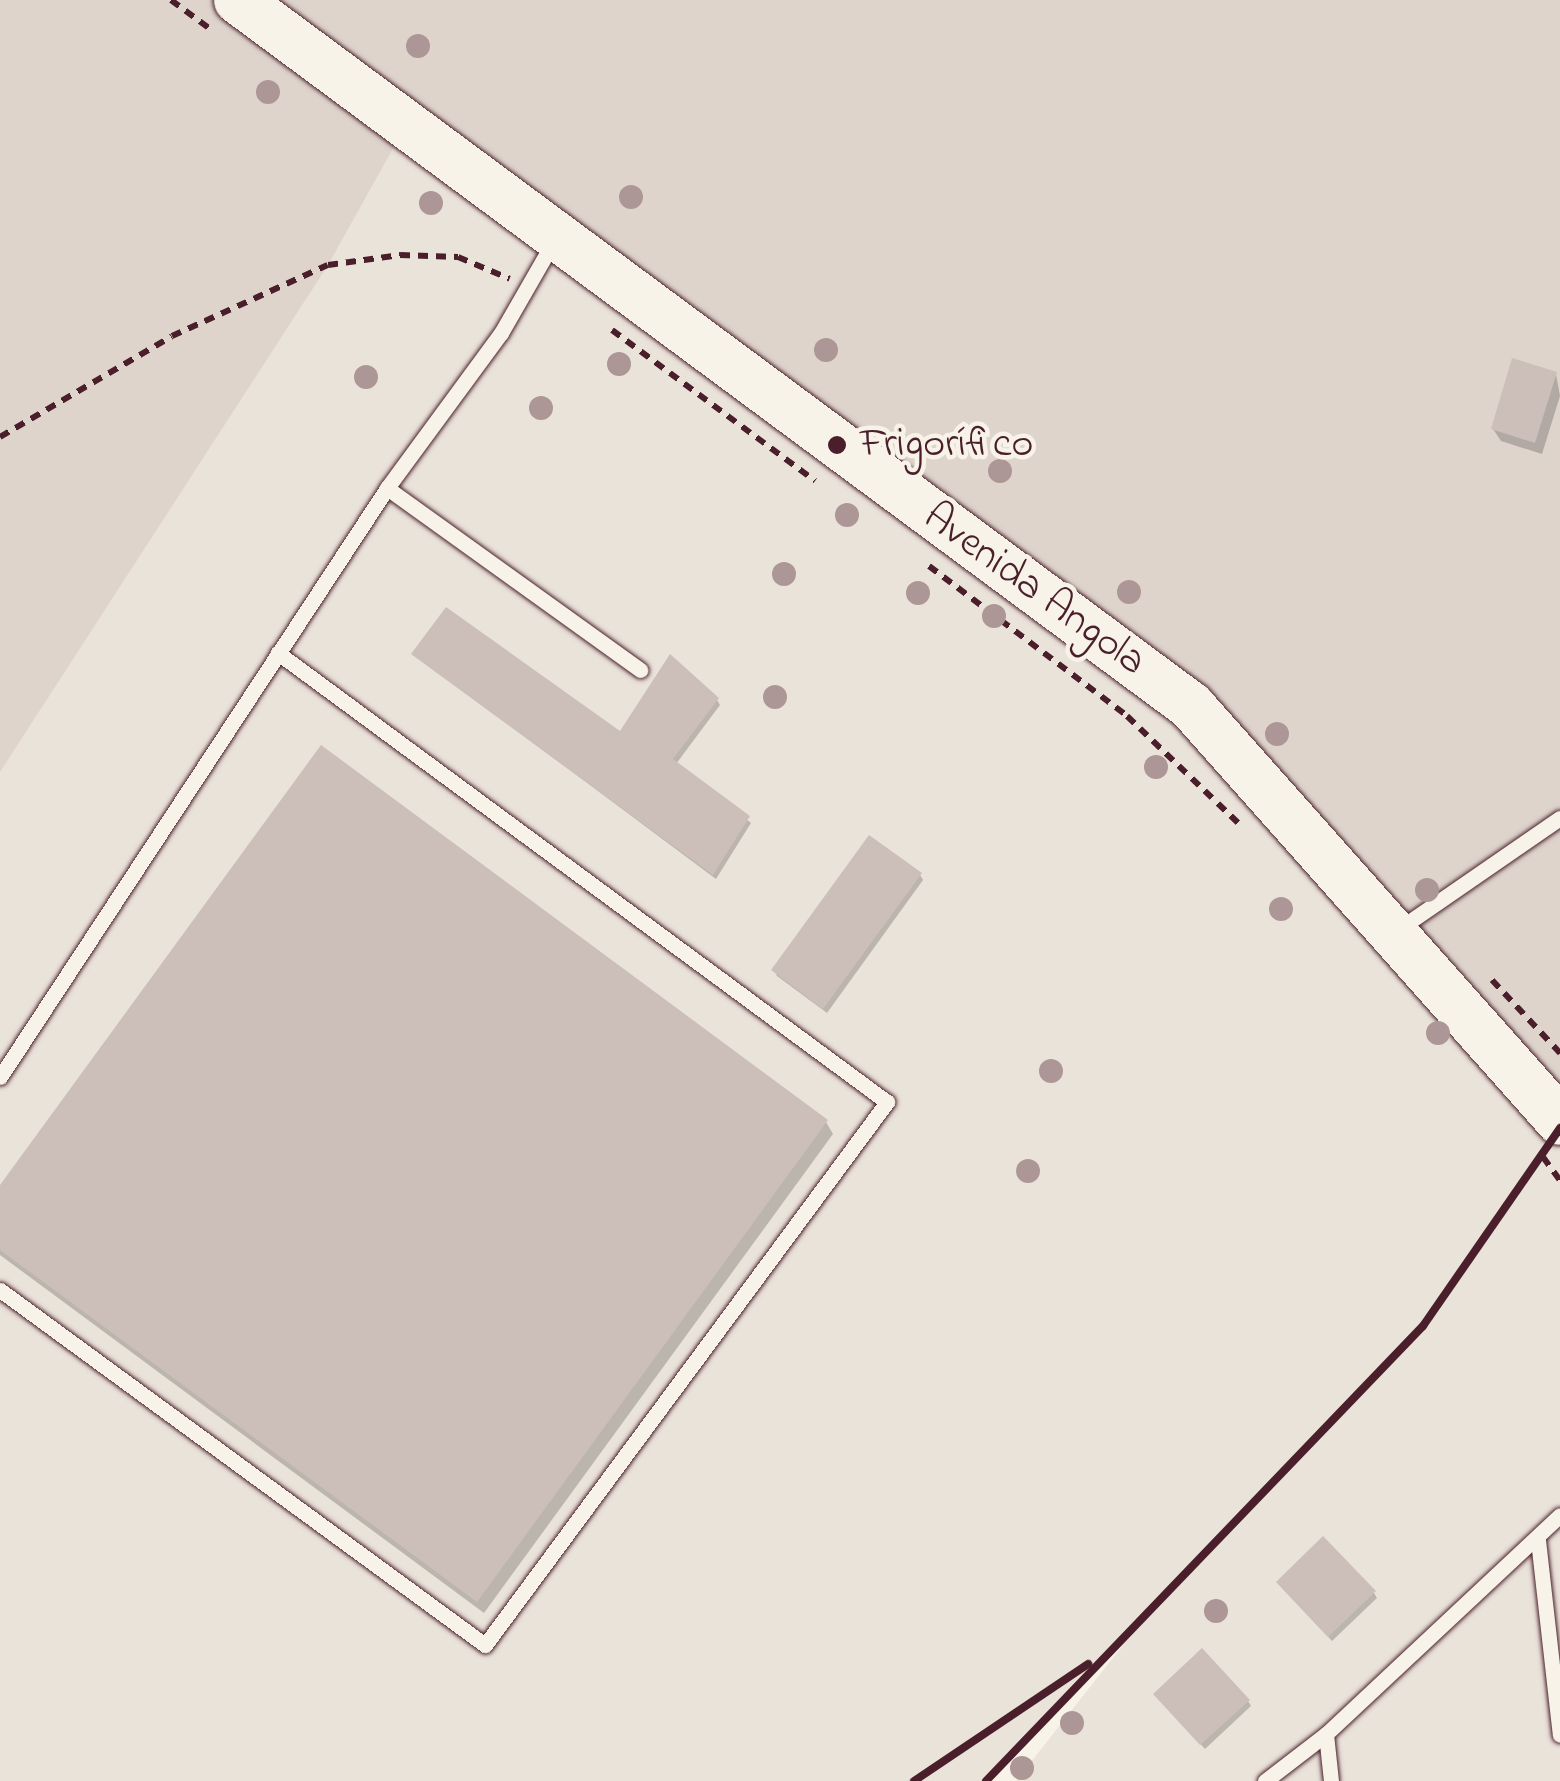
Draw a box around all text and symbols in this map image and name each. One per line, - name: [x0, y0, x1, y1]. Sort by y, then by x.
- place label: Frigorífico: [860, 420, 1033, 470]
- marker: Frigorífico: [824, 432, 850, 458]
- street label: Avenida Angola: [913, 492, 1155, 688]

